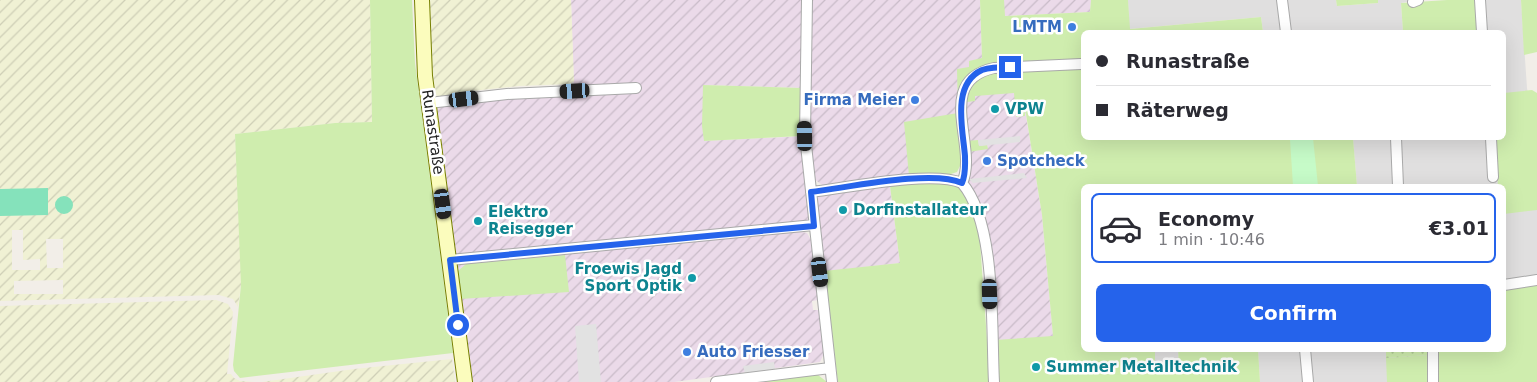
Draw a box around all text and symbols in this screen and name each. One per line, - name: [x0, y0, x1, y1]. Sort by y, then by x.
- place label: LMTM: [1012, 18, 1062, 36]
- marker: LMTM: [1066, 21, 1078, 33]
- text: Runastraße: [1126, 50, 1250, 72]
- route end: [999, 56, 1021, 78]
- car: [559, 83, 590, 99]
- street label: Runastraße: [418, 88, 448, 176]
- car: [448, 90, 479, 108]
- place label: Firma Meier: [803, 91, 906, 109]
- marker: Firma Meier: [909, 94, 921, 106]
- text: Räterweg: [1126, 99, 1229, 121]
- place label: VPW: [1005, 100, 1045, 118]
- marker: VPW: [989, 103, 1001, 115]
- car: [797, 121, 812, 151]
- place label: Spotcheck: [997, 152, 1086, 170]
- marker: Spotcheck: [981, 155, 993, 167]
- car: [433, 188, 452, 220]
- place label: Dorfinstallateur: [853, 201, 988, 219]
- place label: Elektro Reisegger: [488, 203, 574, 238]
- marker: Dorfinstallateur: [837, 204, 849, 216]
- icon: car: [1098, 206, 1143, 251]
- text: Economy: [1158, 208, 1254, 230]
- marker: Elektro Reisegger: [472, 215, 484, 227]
- text: €3.01: [1429, 217, 1489, 239]
- text: 1 min · 10:46: [1158, 230, 1265, 249]
- car: [810, 256, 829, 288]
- place label: Froewis Jagd Sport Optik: [575, 260, 683, 295]
- marker: Froewis Jagd Sport Optik: [686, 272, 698, 284]
- car: [981, 279, 998, 309]
- button: Confirm: [1096, 284, 1491, 342]
- route start: [447, 314, 469, 336]
- place label: Auto Friesser: [697, 343, 810, 361]
- marker: Auto Friesser: [681, 346, 693, 358]
- place label: Summer Metalltechnik: [1046, 358, 1238, 376]
- marker: Summer Metalltechnik: [1030, 361, 1042, 373]

